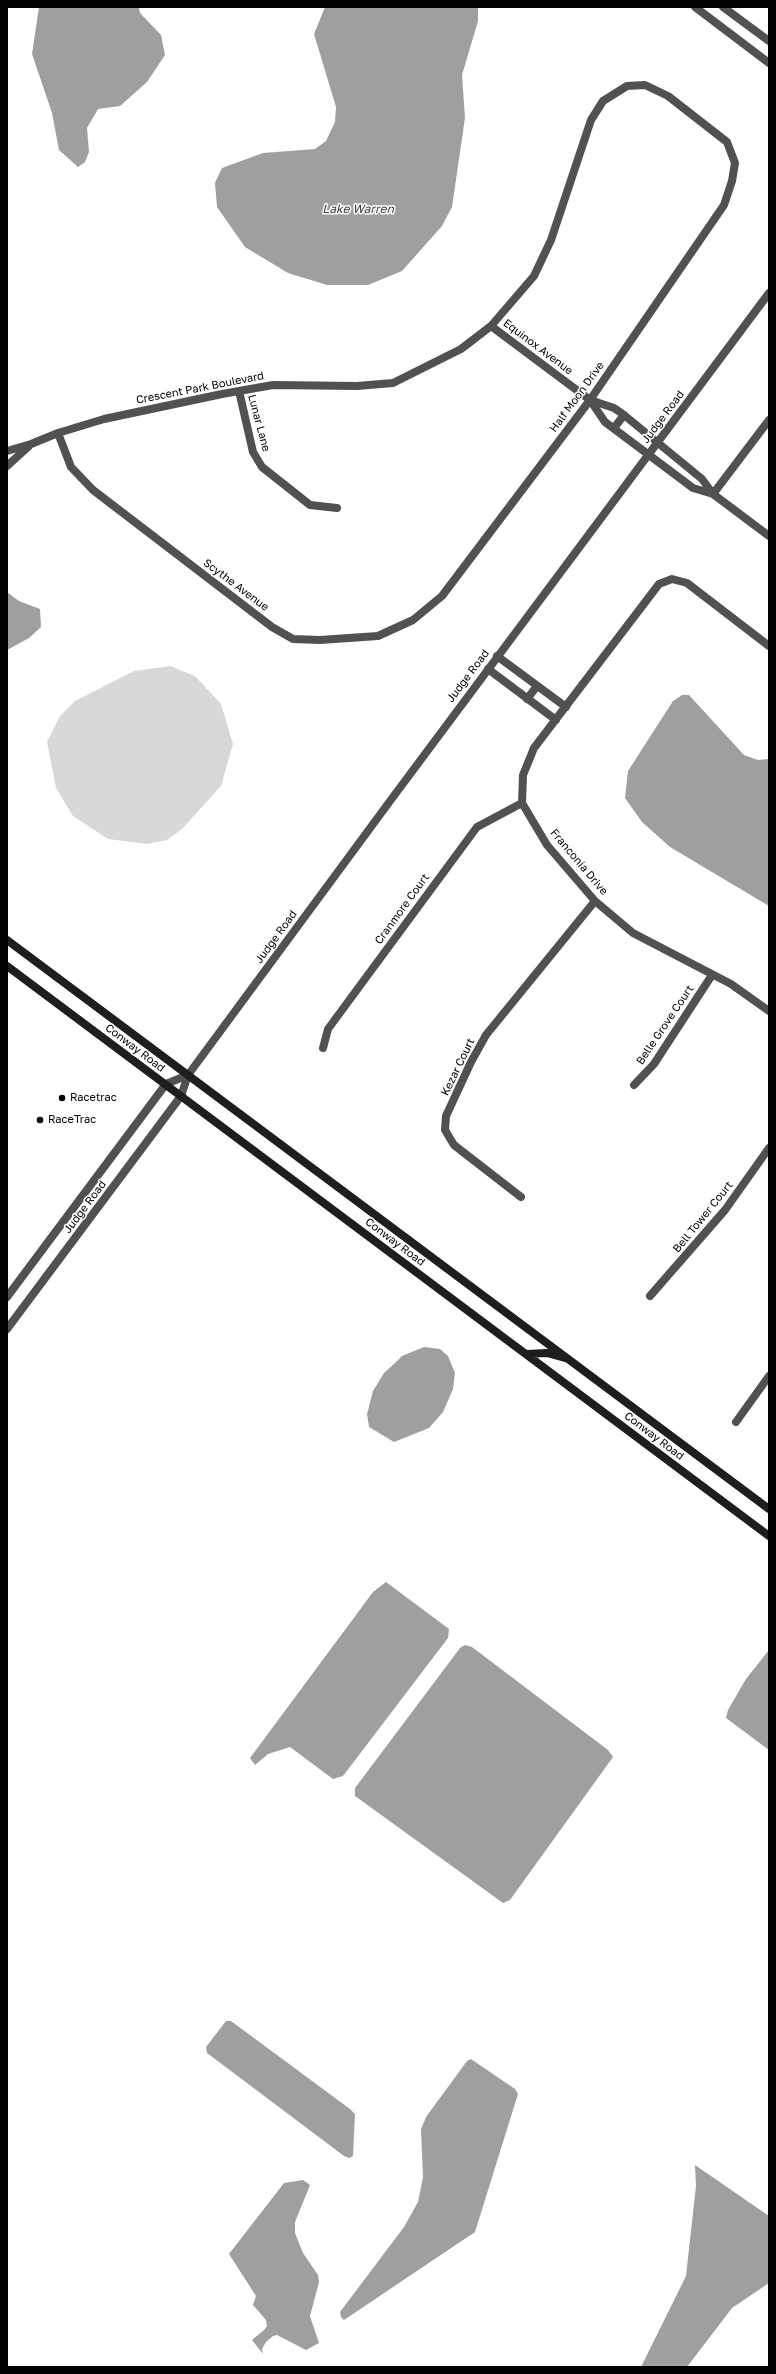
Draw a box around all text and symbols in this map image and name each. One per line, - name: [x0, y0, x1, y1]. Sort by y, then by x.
- water label: Lake Warren: [322, 202, 394, 216]
- street label: Equinox Avenue: [501, 317, 575, 377]
- street label: Half Moon Drive: [547, 359, 607, 435]
- street label: Crescent Park Boulevard: [135, 369, 265, 407]
- street label: Judge Road: [639, 388, 687, 446]
- street label: Lunar Lane: [245, 393, 273, 453]
- street label: Scythe Avenue: [201, 556, 271, 614]
- street label: Judge Road: [444, 647, 492, 705]
- street label: Franconia Drive: [548, 826, 610, 898]
- street label: Cranmore Court: [372, 871, 432, 947]
- street label: Judge Road: [252, 908, 300, 966]
- street label: Belle Grove Court: [634, 983, 696, 1067]
- street label: Conway Road: [103, 1021, 167, 1075]
- street label: Kezar Court: [438, 1036, 478, 1098]
- place label: Racetrac: [70, 1091, 117, 1105]
- marker: Racetrac: [57, 1093, 67, 1103]
- place label: RaceTrac: [48, 1113, 96, 1127]
- marker: RaceTrac: [35, 1115, 45, 1125]
- street label: Judge Road: [61, 1178, 109, 1236]
- street label: Bell Tower Court: [670, 1179, 736, 1255]
- street label: Conway Road: [363, 1215, 427, 1269]
- street label: Conway Road: [622, 1409, 686, 1463]

